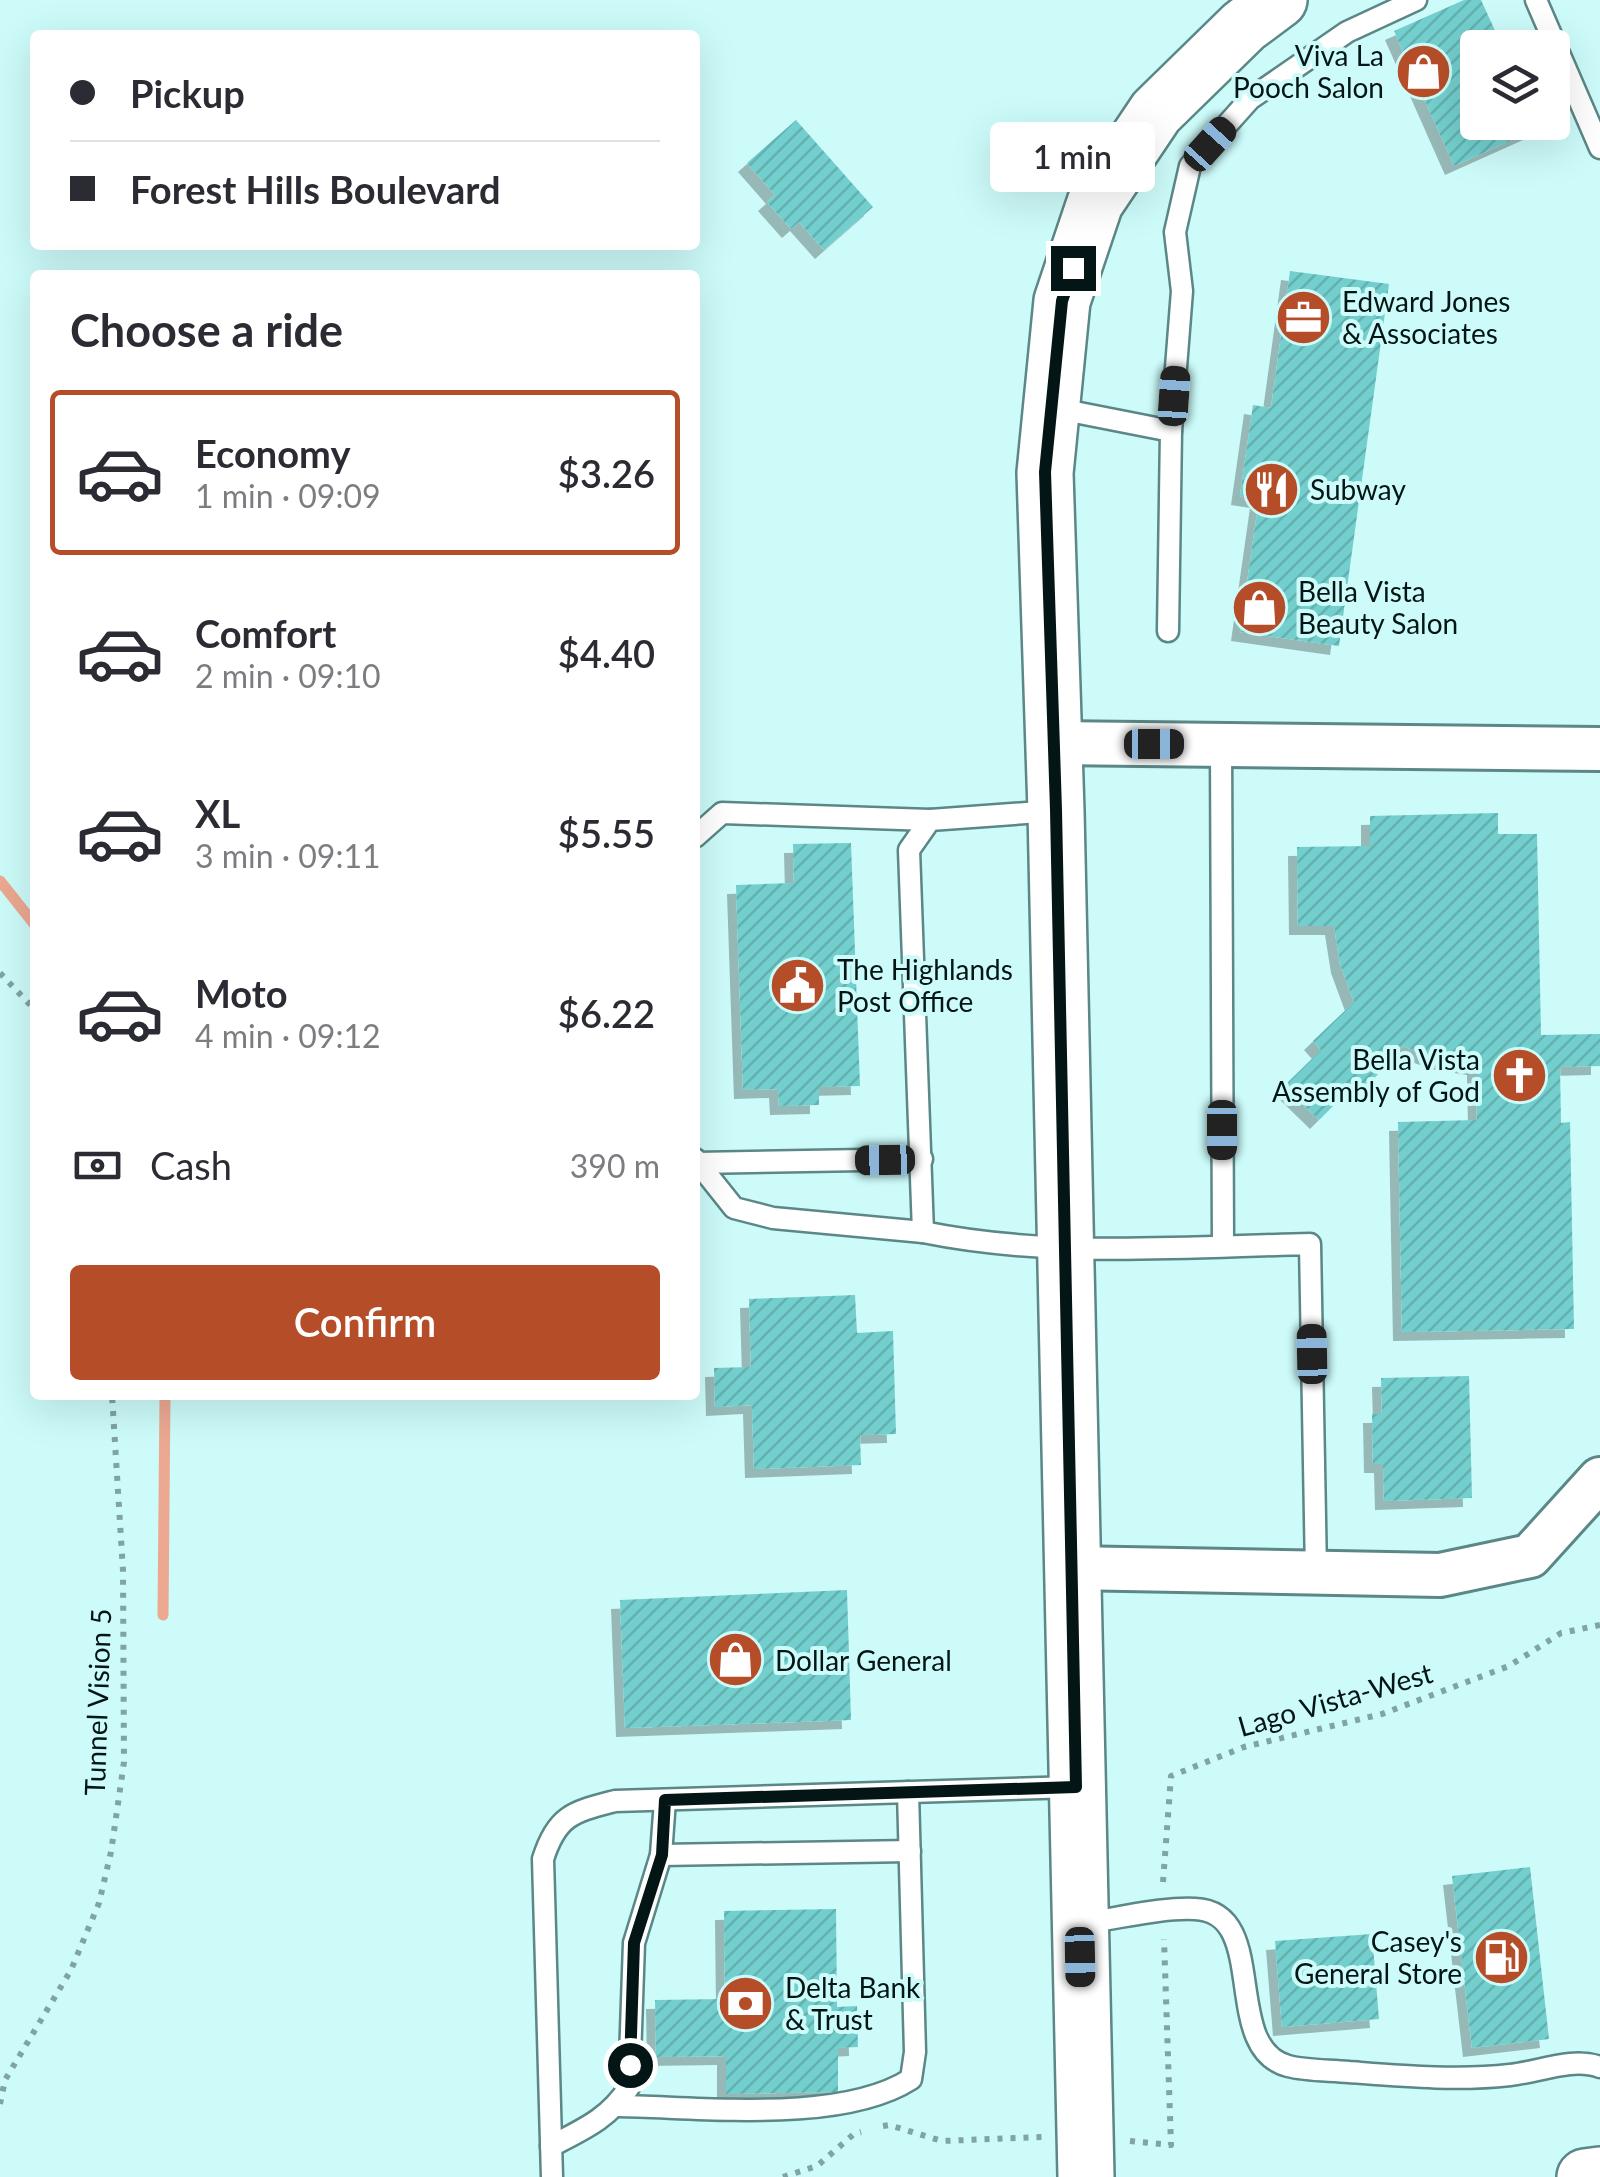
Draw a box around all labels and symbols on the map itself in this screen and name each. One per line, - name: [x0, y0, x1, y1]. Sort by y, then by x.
- place label: Viva La Pooch Salon: [1233, 38, 1384, 104]
- shop icon: Viva La Pooch Salon: [1393, 41, 1453, 101]
- car: [1179, 112, 1241, 176]
- callout: 1 min: [990, 123, 1156, 193]
- route end: [1051, 246, 1096, 291]
- place label: Edward Jones & Associates: [1342, 284, 1510, 350]
- office icon: Edward Jones & Associates: [1273, 287, 1333, 347]
- car: [1157, 365, 1191, 427]
- restaurant icon: Subway: [1241, 459, 1301, 519]
- place label: Subway: [1310, 472, 1406, 506]
- place label: Bella Vista Beauty Salon: [1298, 574, 1458, 640]
- shop icon: Bella Vista Beauty Salon: [1229, 577, 1289, 637]
- car: [1124, 729, 1184, 759]
- place label: The Highlands Post Office: [837, 952, 1013, 1018]
- public building icon: The Highlands Post Office: [768, 955, 828, 1015]
- place label: Bella Vista Assembly of God: [1272, 1042, 1480, 1108]
- church icon: Bella Vista Assembly of God: [1489, 1045, 1549, 1105]
- car: [1207, 1100, 1237, 1160]
- car: [855, 1144, 915, 1176]
- car: [1296, 1324, 1328, 1384]
- street label: Tunnel Vision 5: [77, 1608, 117, 1796]
- shop icon: Dollar General: [706, 1630, 766, 1690]
- place label: Dollar General: [775, 1643, 952, 1677]
- street label: Lago Vista-West: [1234, 1655, 1436, 1743]
- place label: Casey's General Store: [1294, 1924, 1462, 1990]
- car: [1064, 1927, 1096, 1987]
- fuel station icon: Casey's General Store: [1471, 1927, 1531, 1987]
- place label: Delta Bank & Trust: [785, 1970, 921, 2036]
- bank icon: Delta Bank & Trust: [716, 1973, 776, 2033]
- route start: [608, 2043, 653, 2088]

